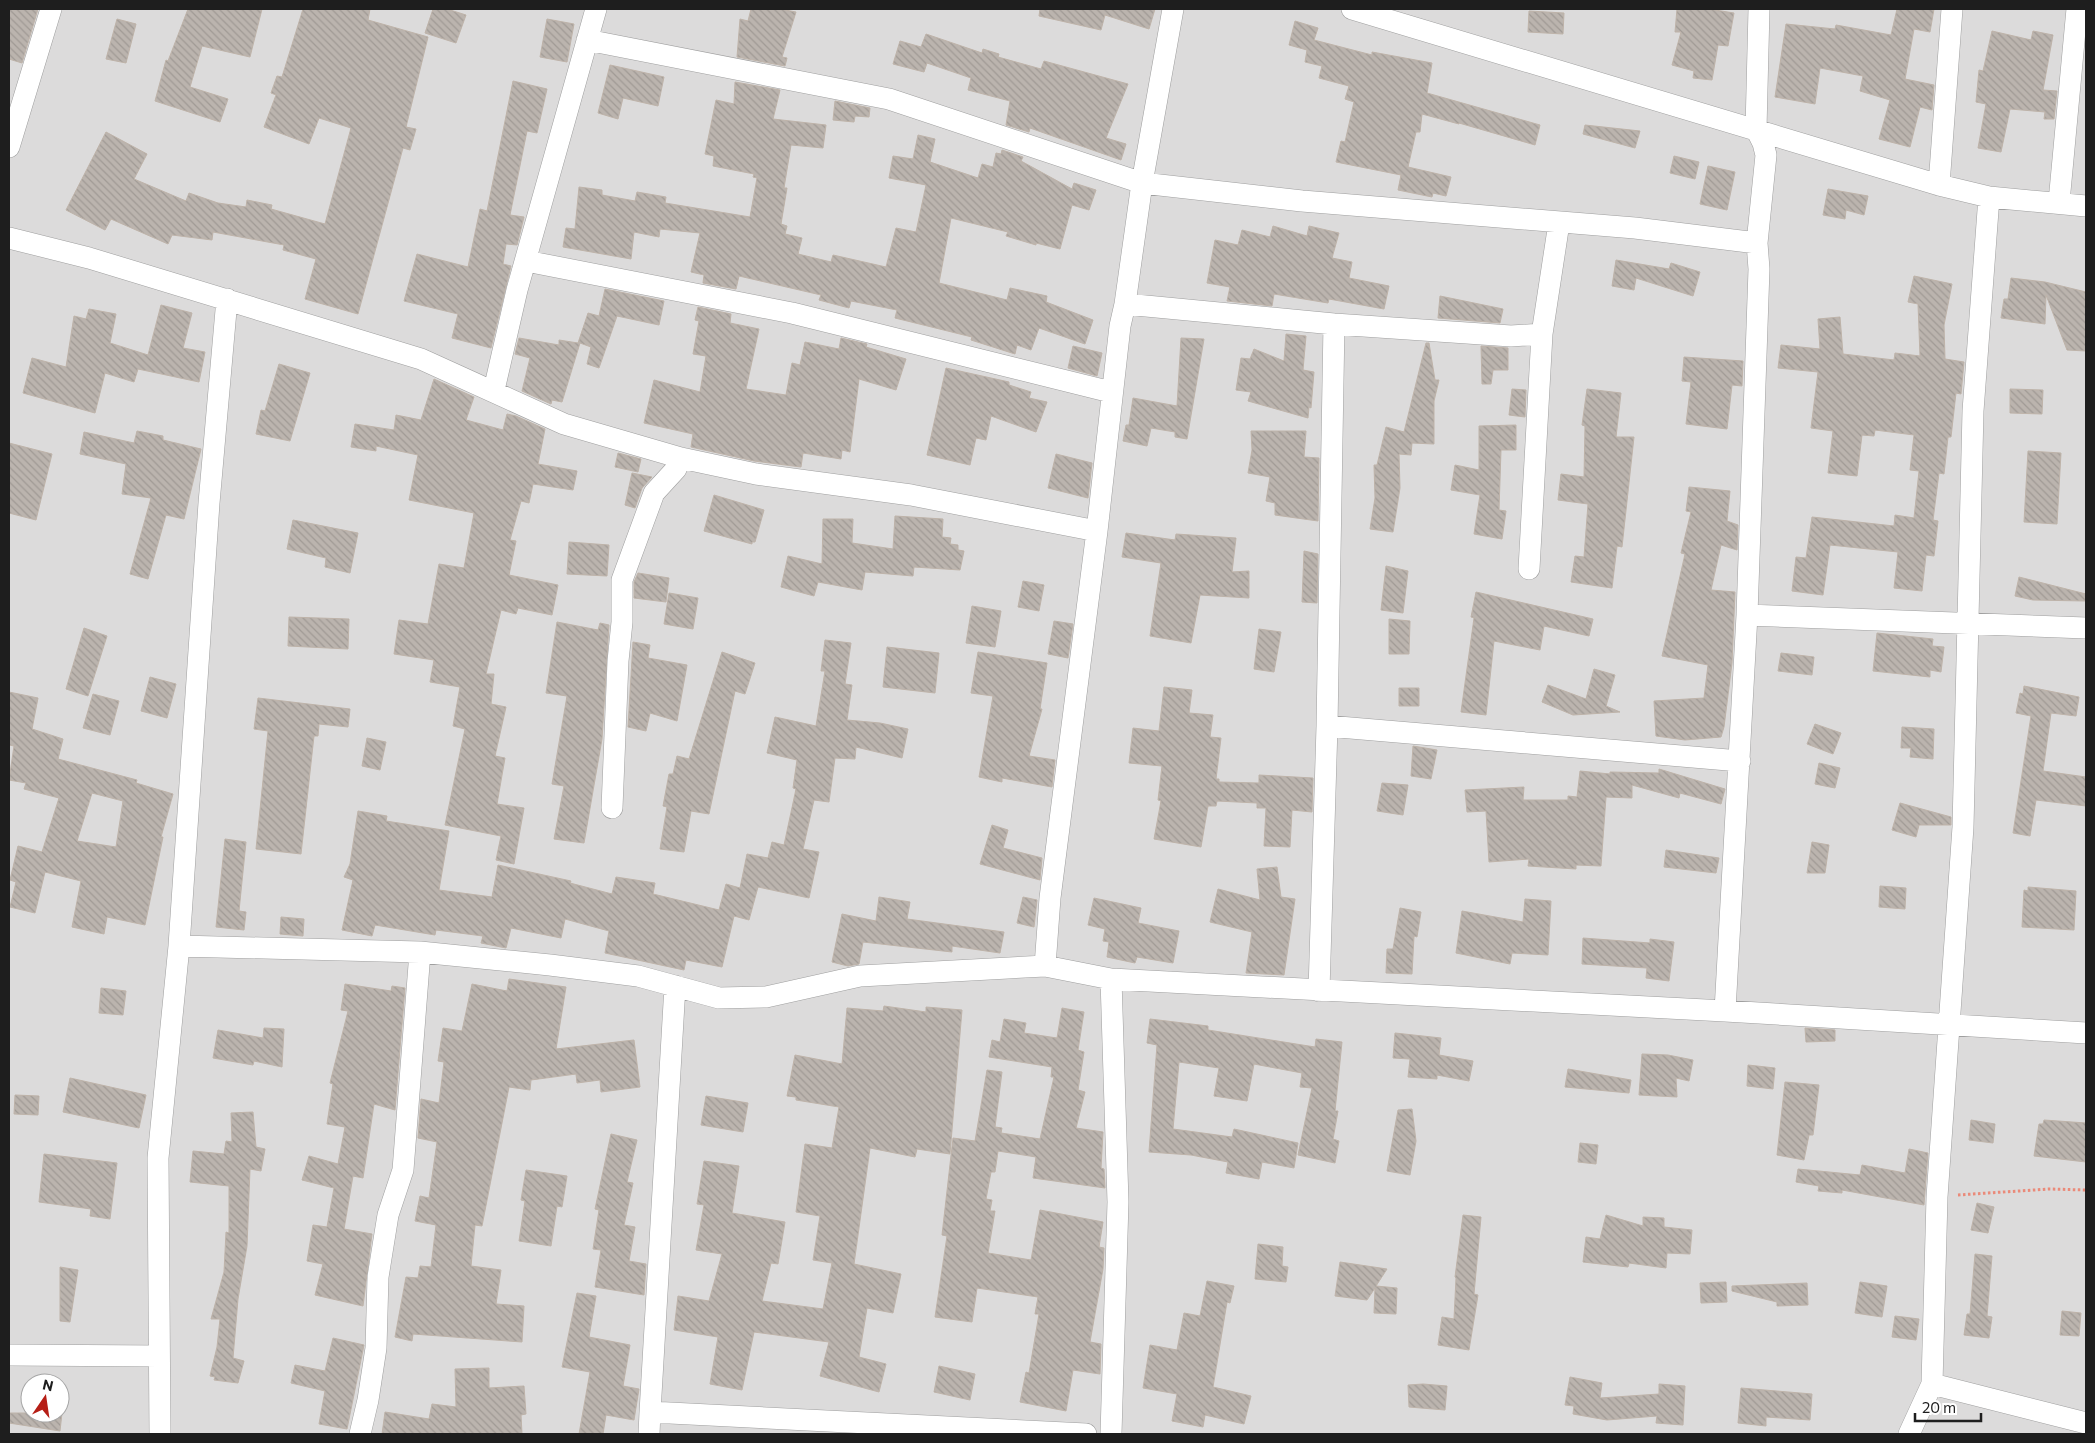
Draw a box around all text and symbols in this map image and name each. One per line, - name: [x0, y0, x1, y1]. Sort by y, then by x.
- north arrow: [20, 1373, 70, 1423]
- text: N: [41, 1375, 55, 1394]
- scale bar: [1915, 1390, 1981, 1422]
- text: 20 m: [1922, 1398, 1956, 1416]

